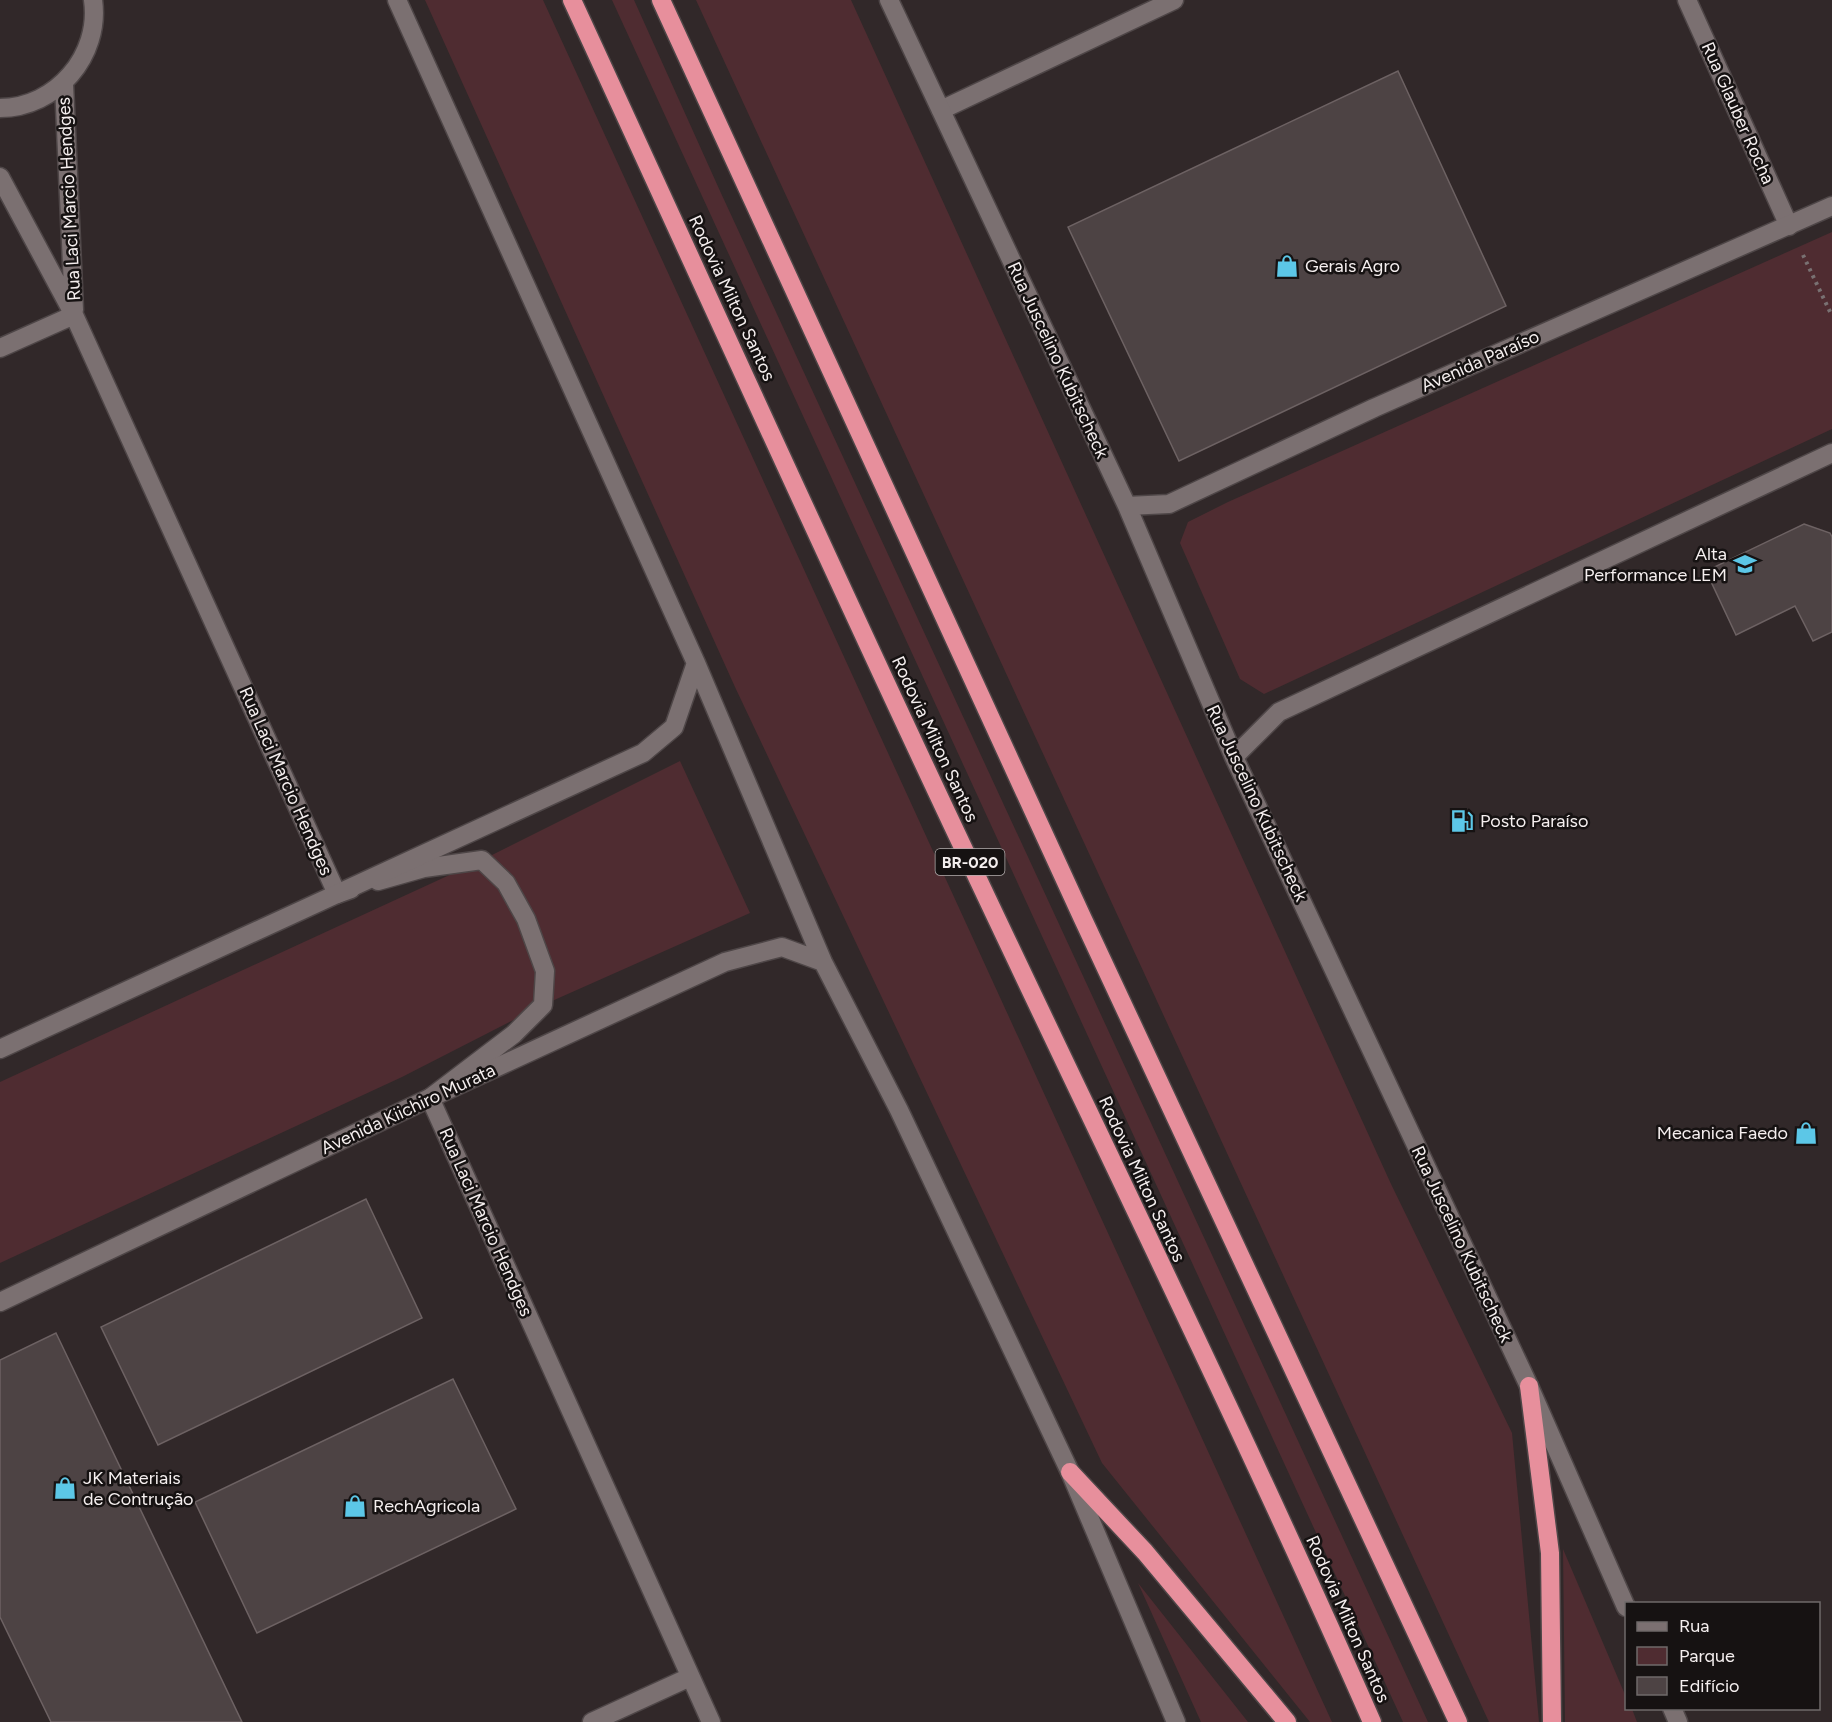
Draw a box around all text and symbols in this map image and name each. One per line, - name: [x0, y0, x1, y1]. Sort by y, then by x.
- street label: Rua Glauber Rocha: [1697, 38, 1779, 188]
- street label: Rua Laci Marcio Hendges: [53, 97, 85, 301]
- street label: Rodovia Milton Santos: [684, 212, 780, 384]
- shop icon: Gerais Agro: [1274, 253, 1300, 279]
- place label: Gerais Agro: [1305, 255, 1400, 277]
- street label: Rua Juscelino Kubitscheck: [1003, 258, 1113, 462]
- street label: Avenida Paraíso: [1417, 325, 1543, 397]
- place label: Alta Performance LEM: [1584, 543, 1727, 586]
- school or university icon: Alta Performance LEM: [1732, 551, 1758, 577]
- street label: Rodovia Milton Santos: [887, 653, 983, 825]
- street label: Rua Laci Marcio Hendges: [234, 683, 338, 879]
- street label: Rua Juscelino Kubitscheck: [1202, 701, 1312, 905]
- fuel station icon: Posto Paraíso: [1449, 808, 1475, 834]
- place label: Posto Paraíso: [1480, 810, 1588, 832]
- road number: BR-020: [936, 849, 1004, 875]
- street label: Avenida Kiichiro Murata: [317, 1059, 499, 1159]
- street label: Rodovia Milton Santos: [1094, 1093, 1190, 1265]
- shop icon: Mecanica Faedo: [1793, 1120, 1819, 1146]
- place label: Mecanica Faedo: [1657, 1122, 1788, 1144]
- street label: Rua Laci Marcio Hendges: [434, 1124, 538, 1320]
- street label: Rua Juscelino Kubitscheck: [1407, 1142, 1517, 1346]
- place label: JK Materiais de Contrução: [83, 1467, 194, 1510]
- shop icon: JK Materiais de Contrução: [52, 1475, 78, 1501]
- shop icon: RechAgricola: [342, 1493, 368, 1519]
- place label: RechAgricola: [373, 1495, 480, 1517]
- street label: Rodovia Milton Santos: [1301, 1532, 1395, 1706]
- legend: [1625, 1602, 1820, 1710]
- text: Rua: [1679, 1615, 1710, 1637]
- text: Parque: [1679, 1645, 1735, 1667]
- text: Edifício: [1679, 1675, 1740, 1697]

